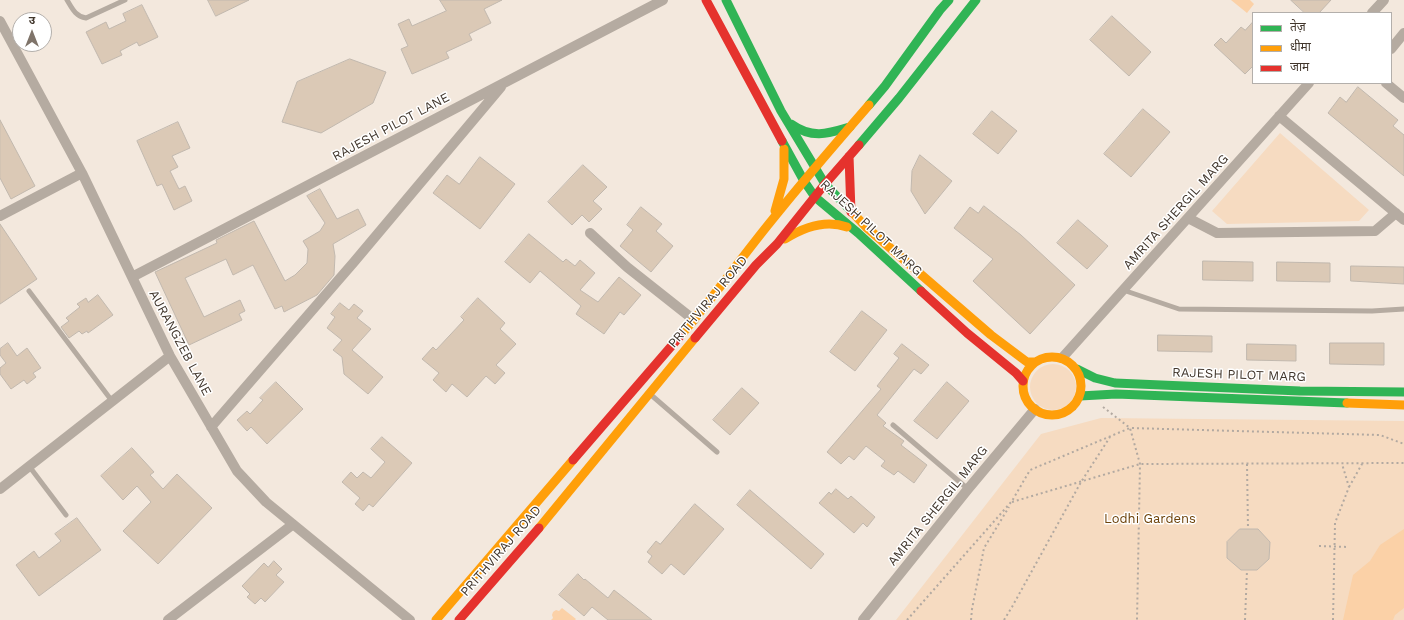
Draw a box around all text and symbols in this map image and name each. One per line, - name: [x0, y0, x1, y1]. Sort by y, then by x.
- north arrow: [12, 12, 52, 52]
- legend: [1252, 12, 1392, 84]
- text: उ: [29, 14, 35, 27]
- text: तेज़: [1290, 20, 1306, 34]
- text: धीमा: [1290, 40, 1311, 54]
- text: जाम: [1290, 60, 1309, 74]
- street label: RAJESH PILOT LANE: [330, 90, 452, 164]
- street label: AMRITA SHERGIL MARG: [1120, 151, 1232, 273]
- street label: RAJESH PILOT MARG: [817, 177, 925, 279]
- street label: PRITHVIRAJ ROAD: [665, 253, 751, 351]
- street label: AURANGZEB LANE: [146, 288, 214, 398]
- street label: RAJESH PILOT MARG: [1172, 365, 1306, 385]
- street label: AMRITA SHERGIL MARG: [885, 443, 991, 569]
- street label: PRITHVIRAJ ROAD: [457, 502, 545, 600]
- park label: Lodhi Gardens: [1104, 511, 1196, 527]

